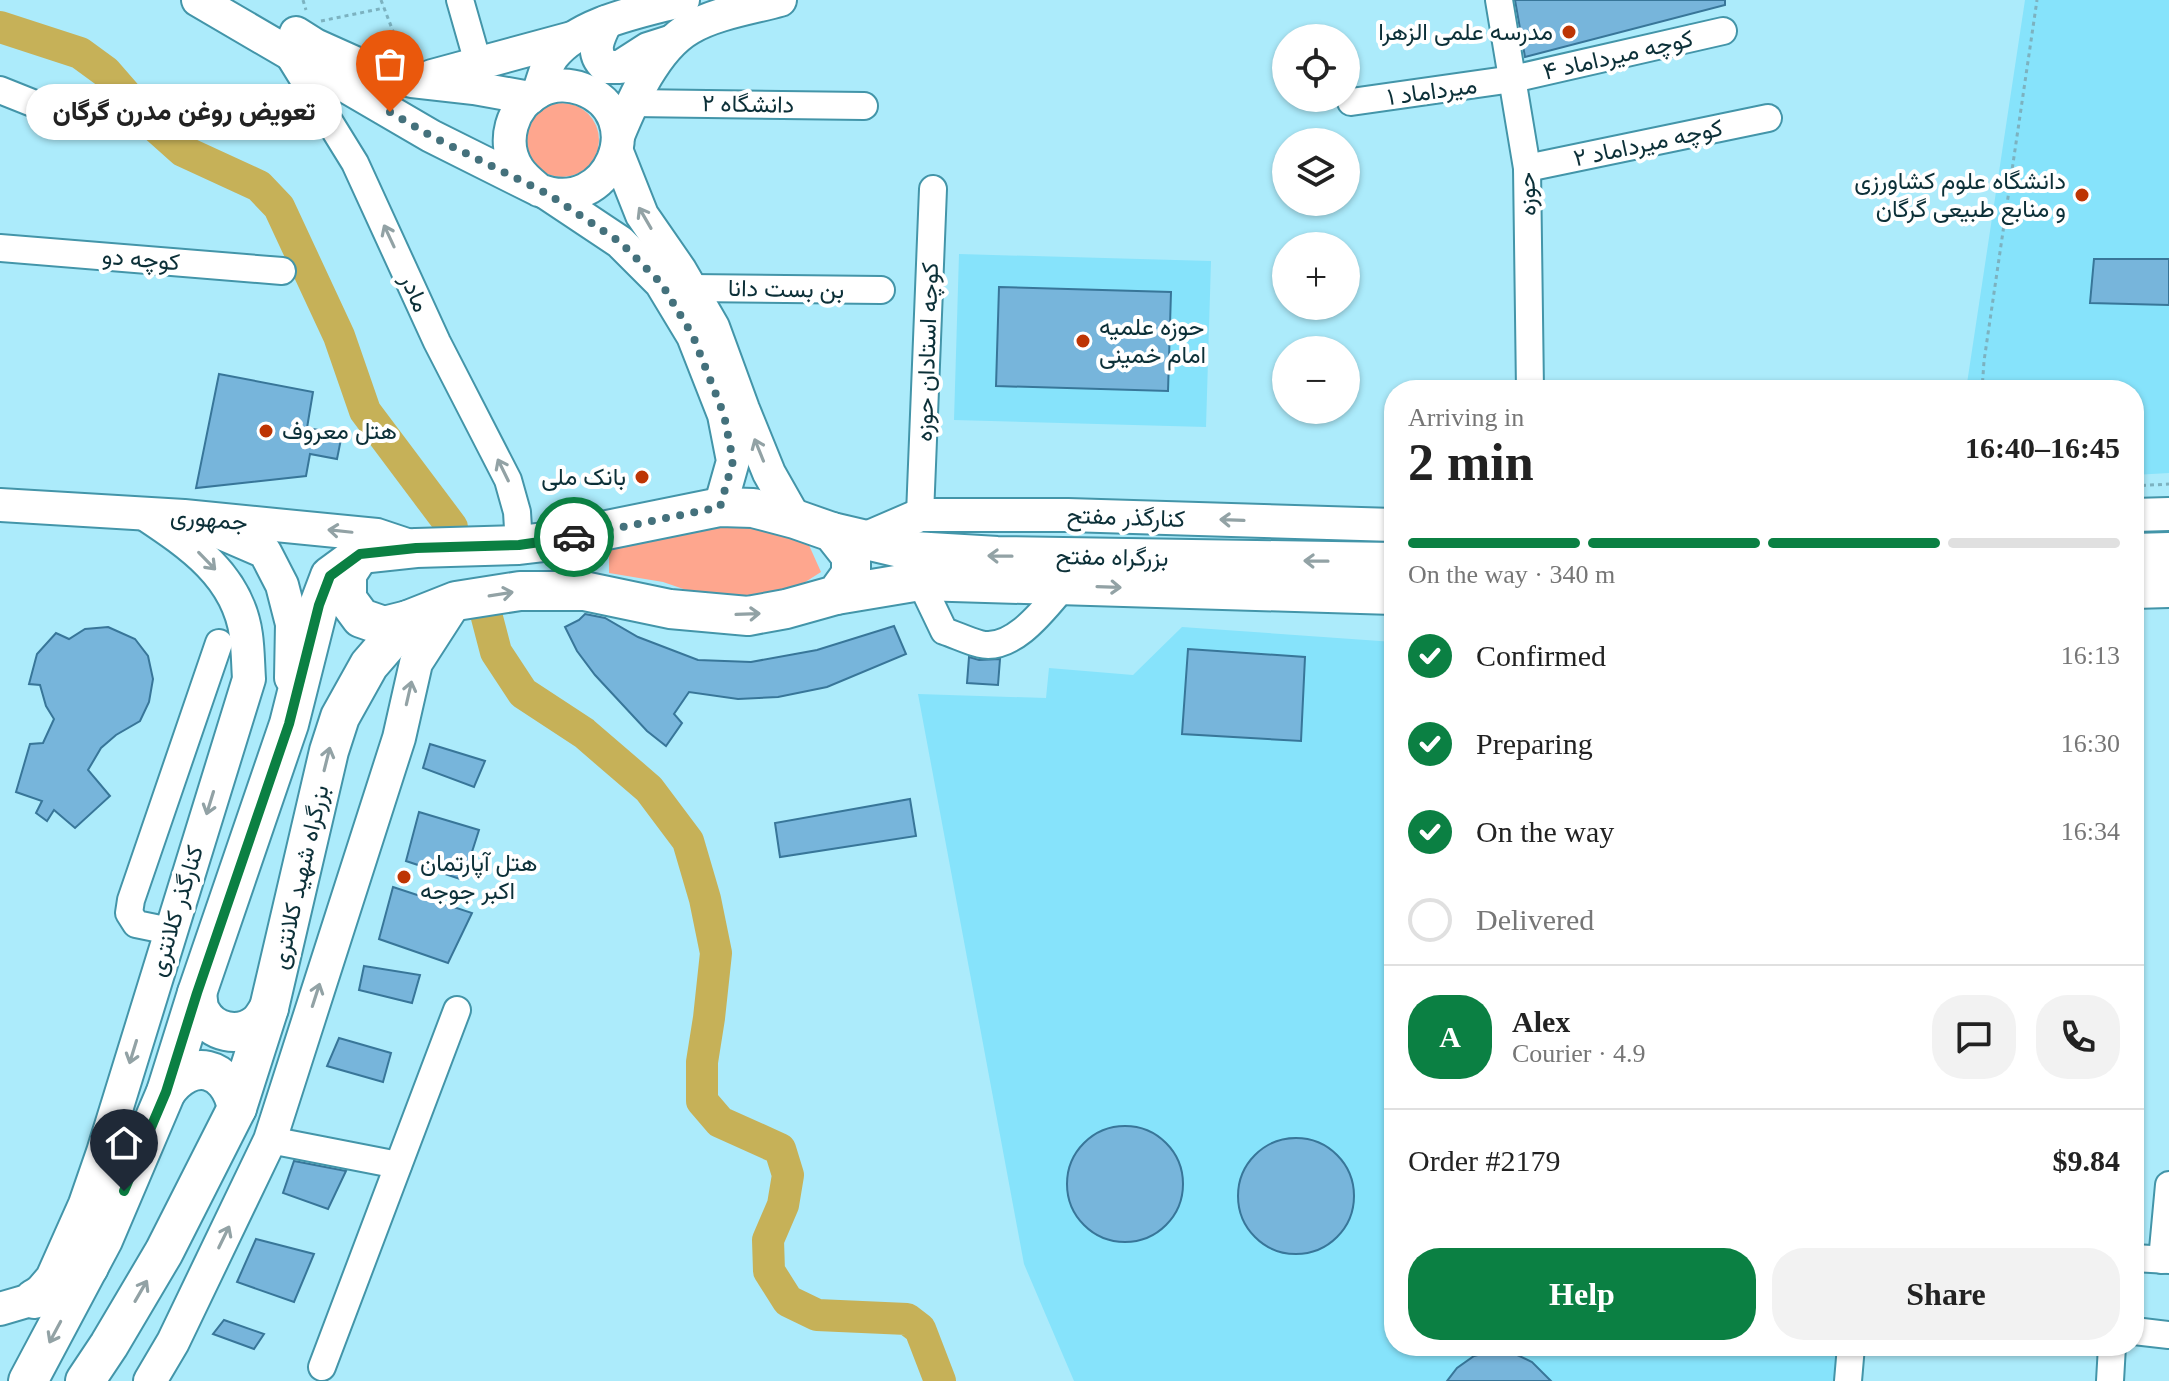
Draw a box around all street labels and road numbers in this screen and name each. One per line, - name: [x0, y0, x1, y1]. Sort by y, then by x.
- street label: کوچه میرداماد ۴: [1541, 25, 1696, 88]
- street label: ۱ میرداماد: [1385, 72, 1479, 112]
- street label: دانشگاه ۲: [702, 90, 794, 118]
- street label: کوچه میرداماد ۲: [1571, 115, 1726, 174]
- street label: حوزه: [1513, 171, 1543, 217]
- street label: کوچه دو: [101, 243, 181, 278]
- street label: کوچه استادان حوزه: [911, 262, 946, 442]
- street label: مادر: [393, 269, 435, 317]
- street label: بن بست دانا: [728, 275, 844, 304]
- street label: کنارگذر مفتح: [1066, 502, 1186, 536]
- street label: جمهوری: [169, 503, 249, 537]
- street label: بزرگراه مفتح: [1055, 543, 1169, 575]
- street label: بزرگراه شهید کلانتری: [266, 782, 336, 972]
- street label: کنارگذر کلانتری: [144, 842, 210, 980]

